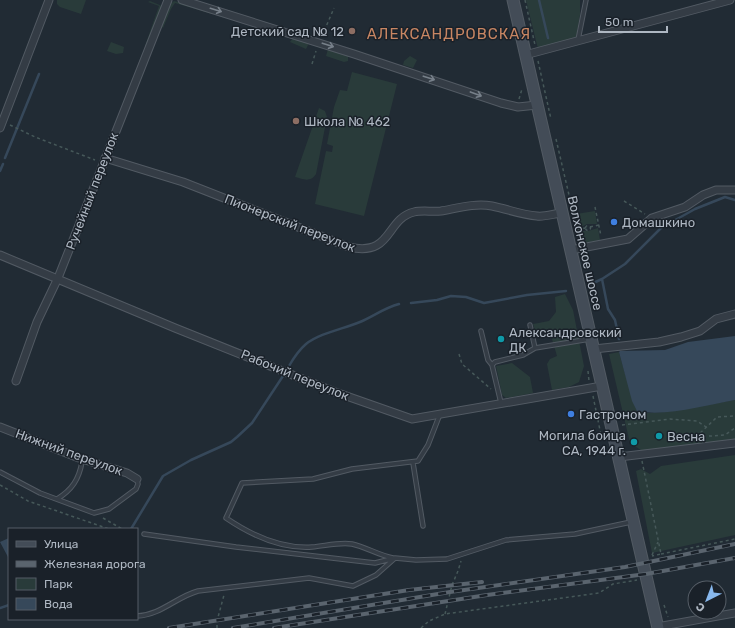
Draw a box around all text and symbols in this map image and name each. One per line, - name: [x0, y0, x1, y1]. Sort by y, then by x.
- one-way arrow: [210, 7, 223, 14]
- scale bar: [599, 8, 667, 34]
- text: 50 m: [605, 15, 633, 29]
- place label: Детский сад № 12: [231, 24, 344, 39]
- district label: АЛЕКСАНДРОВСКАЯ: [367, 25, 531, 43]
- marker: Детский сад № 12: [347, 26, 357, 36]
- one-way arrow: [321, 42, 334, 49]
- one-way arrow: [422, 75, 435, 82]
- one-way arrow: [470, 91, 483, 98]
- place label: Школа № 462: [304, 114, 390, 129]
- marker: Школа № 462: [291, 116, 301, 126]
- street label: Ручейный переулок: [63, 130, 121, 252]
- street label: Пионерский переулок: [222, 191, 358, 255]
- street label: Волхонское шоссе: [565, 194, 605, 312]
- place label: Домашкино: [622, 215, 695, 230]
- marker: Домашкино: [609, 217, 619, 227]
- place label: Александровский ДК: [509, 325, 622, 355]
- marker: Александровский ДК: [496, 334, 506, 344]
- street label: Рабочий переулок: [239, 346, 351, 404]
- place label: Гастроном: [579, 407, 646, 422]
- marker: Гастроном: [566, 409, 576, 419]
- street label: Нижний переулок: [13, 426, 125, 478]
- place label: Могила бойца СА, 1944 г.: [539, 428, 626, 458]
- place label: Весна: [667, 429, 705, 444]
- marker: Весна: [654, 431, 664, 441]
- marker: Могила бойца СА, 1944 г.: [629, 437, 639, 447]
- legend: [8, 528, 138, 620]
- text: Улица: [44, 537, 78, 551]
- text: Железная дорога: [44, 557, 146, 571]
- text: Парк: [44, 577, 73, 591]
- north arrow: [687, 580, 727, 620]
- text: Вода: [44, 597, 73, 611]
- text: С: [693, 599, 708, 614]

